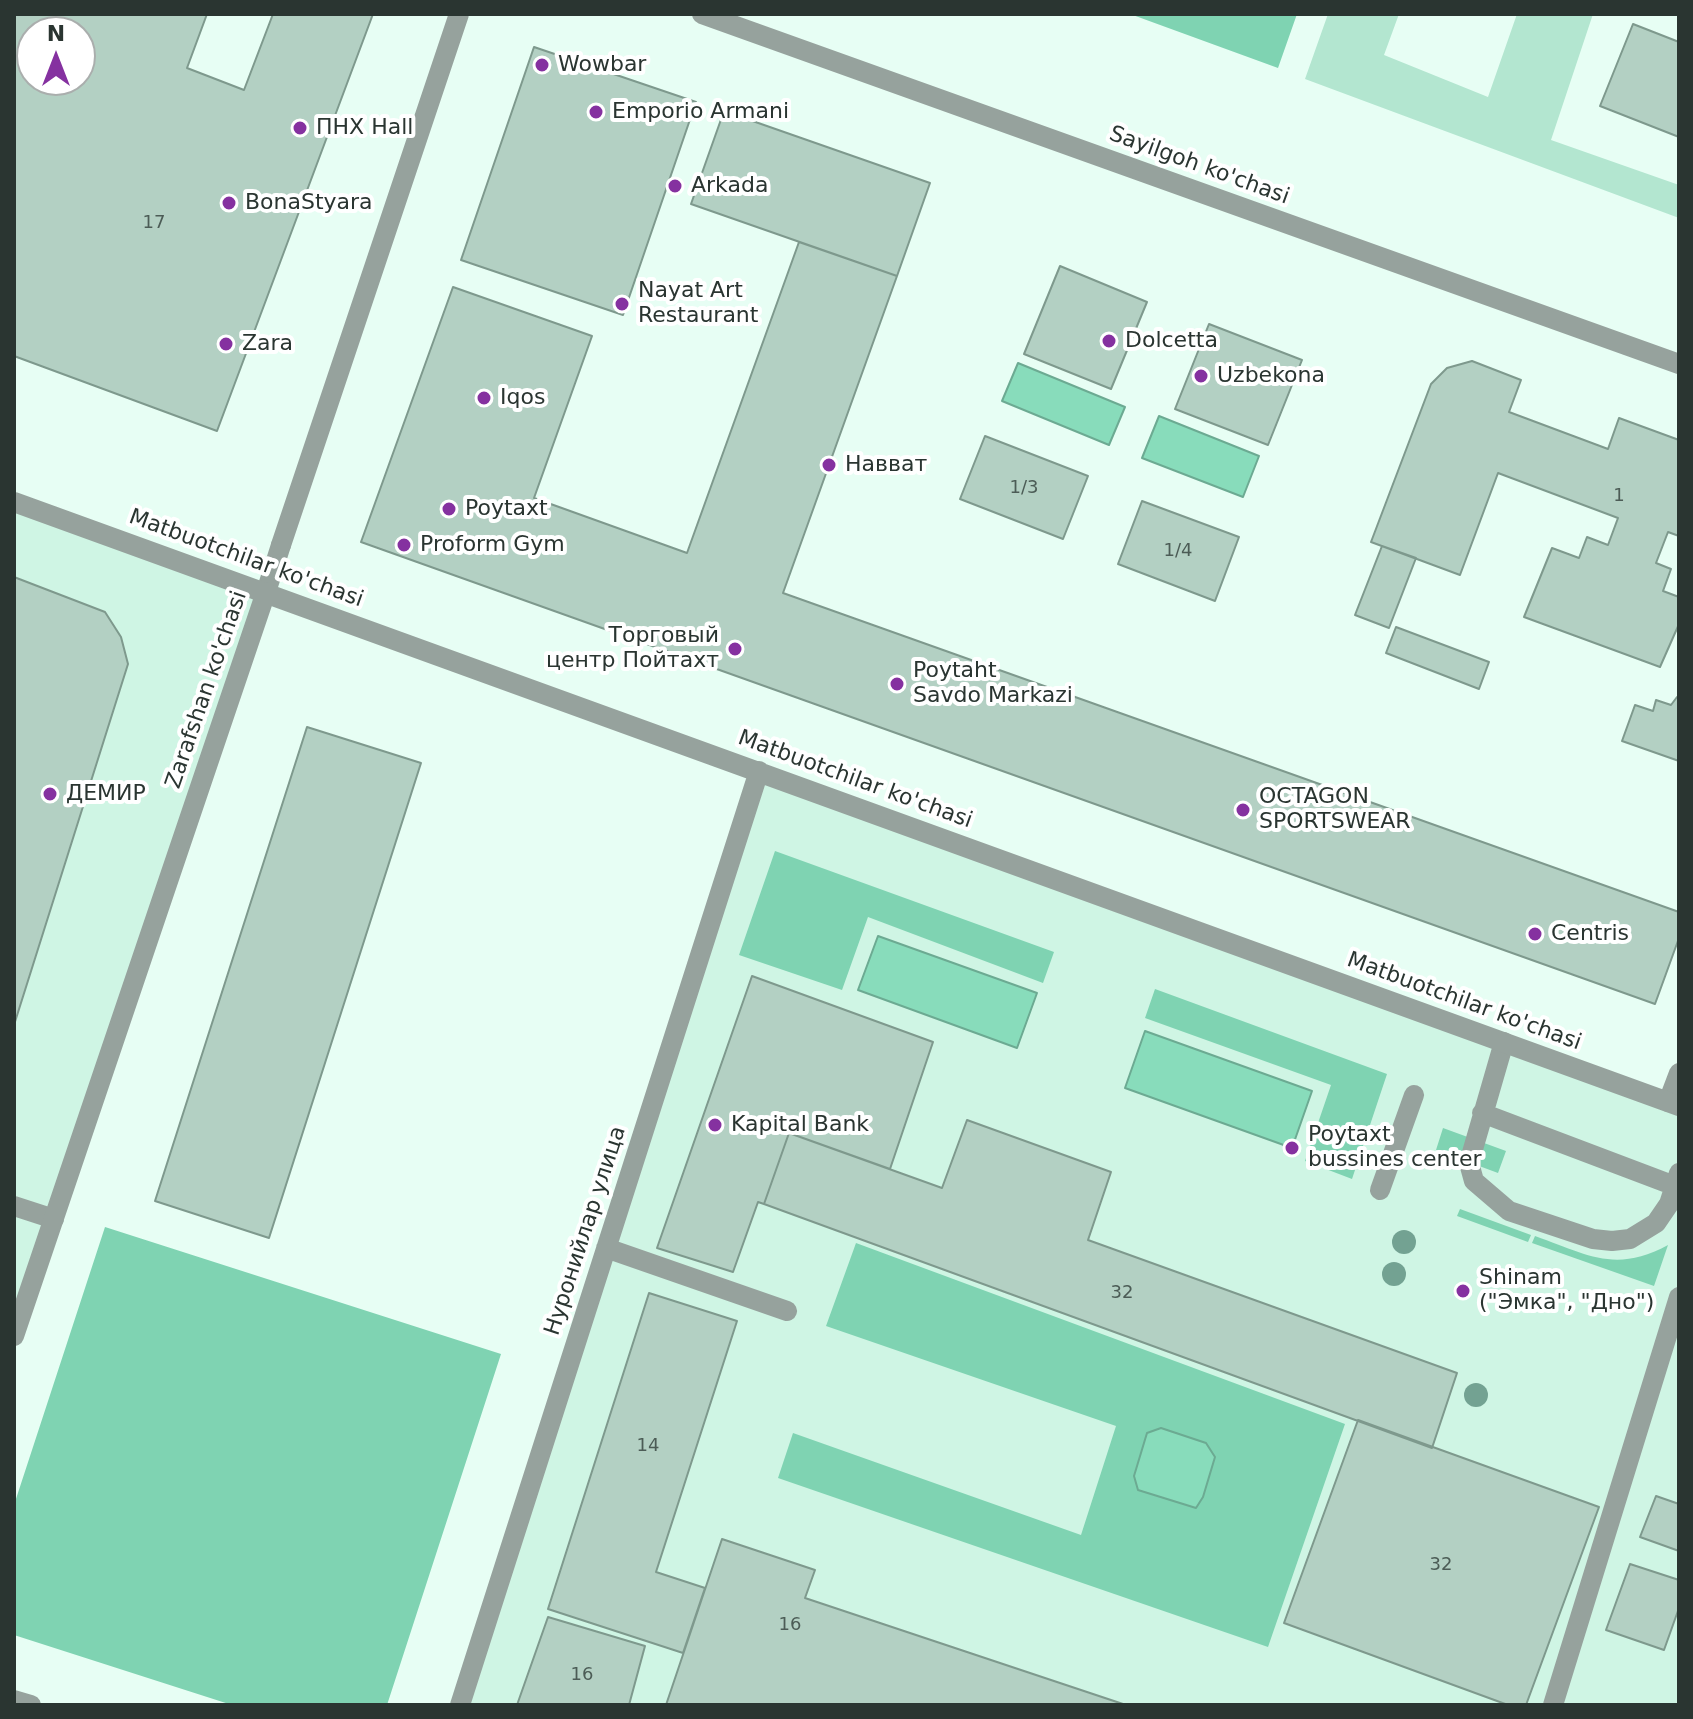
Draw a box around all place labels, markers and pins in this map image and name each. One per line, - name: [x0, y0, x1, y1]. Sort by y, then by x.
- place label: Wowbar: [558, 52, 646, 78]
- marker: Wowbar: [533, 56, 551, 74]
- place label: Emporio Armani: [612, 99, 789, 125]
- marker: Emporio Armani: [587, 103, 605, 121]
- place label: ПНХ Hall: [316, 115, 413, 141]
- marker: ПНХ Hall: [291, 119, 309, 137]
- place label: Arkada: [691, 173, 768, 199]
- marker: Arkada: [666, 177, 684, 195]
- place label: BonaStyara: [245, 190, 373, 216]
- marker: BonaStyara: [220, 194, 238, 212]
- place label: Nayat Art Restaurant: [638, 278, 758, 330]
- marker: Nayat Art Restaurant: [613, 295, 631, 313]
- place label: Dolcetta: [1125, 328, 1218, 354]
- place label: Zara: [242, 331, 293, 357]
- marker: Dolcetta: [1100, 332, 1118, 350]
- marker: Zara: [217, 335, 235, 353]
- place label: Uzbekona: [1217, 363, 1325, 389]
- marker: Uzbekona: [1192, 367, 1210, 385]
- place label: Iqos: [500, 385, 545, 411]
- marker: Iqos: [475, 389, 493, 407]
- place label: Навват: [845, 452, 927, 478]
- marker: Навват: [820, 456, 838, 474]
- place label: Poytaxt: [465, 496, 548, 522]
- marker: Poytaxt: [440, 500, 458, 518]
- place label: Proform Gym: [420, 532, 565, 558]
- marker: Proform Gym: [395, 536, 413, 554]
- place label: Торговый центр Пойтахт: [546, 623, 719, 674]
- marker: Торговый центр Пойтахт: [726, 640, 744, 658]
- place label: Poytaht Savdo Markazi: [913, 658, 1073, 710]
- marker: Poytaht Savdo Markazi: [888, 675, 906, 693]
- place label: ДЕМИР: [66, 781, 146, 807]
- place label: OCTAGON SPORTSWEAR: [1259, 784, 1411, 836]
- marker: ДЕМИР: [41, 785, 59, 803]
- marker: OCTAGON SPORTSWEAR: [1234, 801, 1252, 819]
- place label: Centris: [1551, 921, 1629, 947]
- marker: Centris: [1526, 925, 1544, 943]
- place label: Kapital Bank: [731, 1112, 869, 1138]
- marker: Kapital Bank: [706, 1116, 724, 1134]
- place label: Poytaxt bussines center: [1308, 1122, 1482, 1174]
- marker: Poytaxt bussines center: [1283, 1139, 1301, 1157]
- place label: Shinam ("Эмка", "Дно"): [1479, 1265, 1654, 1316]
- marker: Shinam ("Эмка", "Дно"): [1454, 1282, 1472, 1300]

